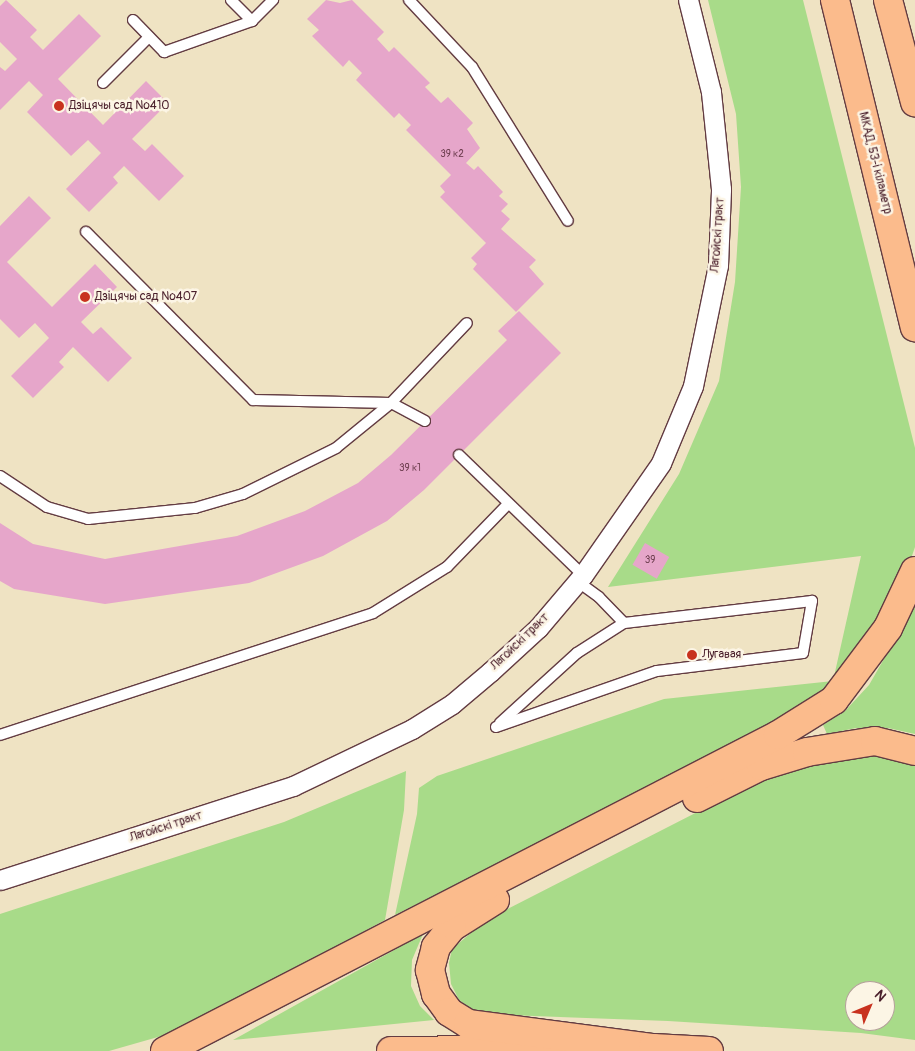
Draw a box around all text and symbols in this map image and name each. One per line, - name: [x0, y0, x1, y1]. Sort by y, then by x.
- place label: Дзіцячы сад №410: [69, 99, 170, 113]
- marker: Дзіцячы сад №410: [53, 100, 65, 112]
- street label: МКАД, 53-і кіламетр: [855, 110, 895, 216]
- house number: 39 к2: [440, 149, 464, 161]
- street label: Лагойскі тракт: [708, 197, 728, 273]
- place label: Дзіцячы сад №407: [95, 290, 197, 304]
- marker: Дзіцячы сад №407: [79, 291, 91, 303]
- house number: 39 к1: [399, 463, 421, 475]
- house number: 39: [645, 555, 655, 567]
- street label: Лагойскі тракт: [488, 611, 552, 673]
- place label: Лугавая: [702, 648, 741, 662]
- marker: Лугавая: [686, 649, 698, 661]
- street label: Лагойскі тракт: [128, 808, 204, 846]
- north arrow: [845, 981, 895, 1031]
- text: N: [871, 986, 890, 1005]

